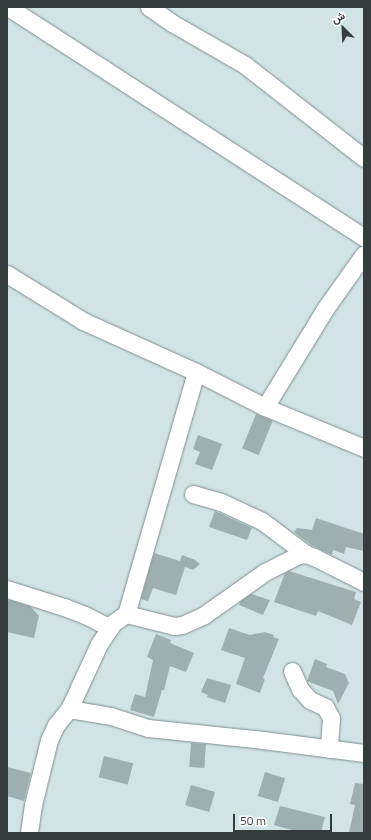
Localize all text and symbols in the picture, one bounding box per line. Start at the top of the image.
text: ش [329,7,347,27]
north arrow [323,8,363,48]
scale bar [235,806,334,832]
text: 50 m [240,811,266,830]

